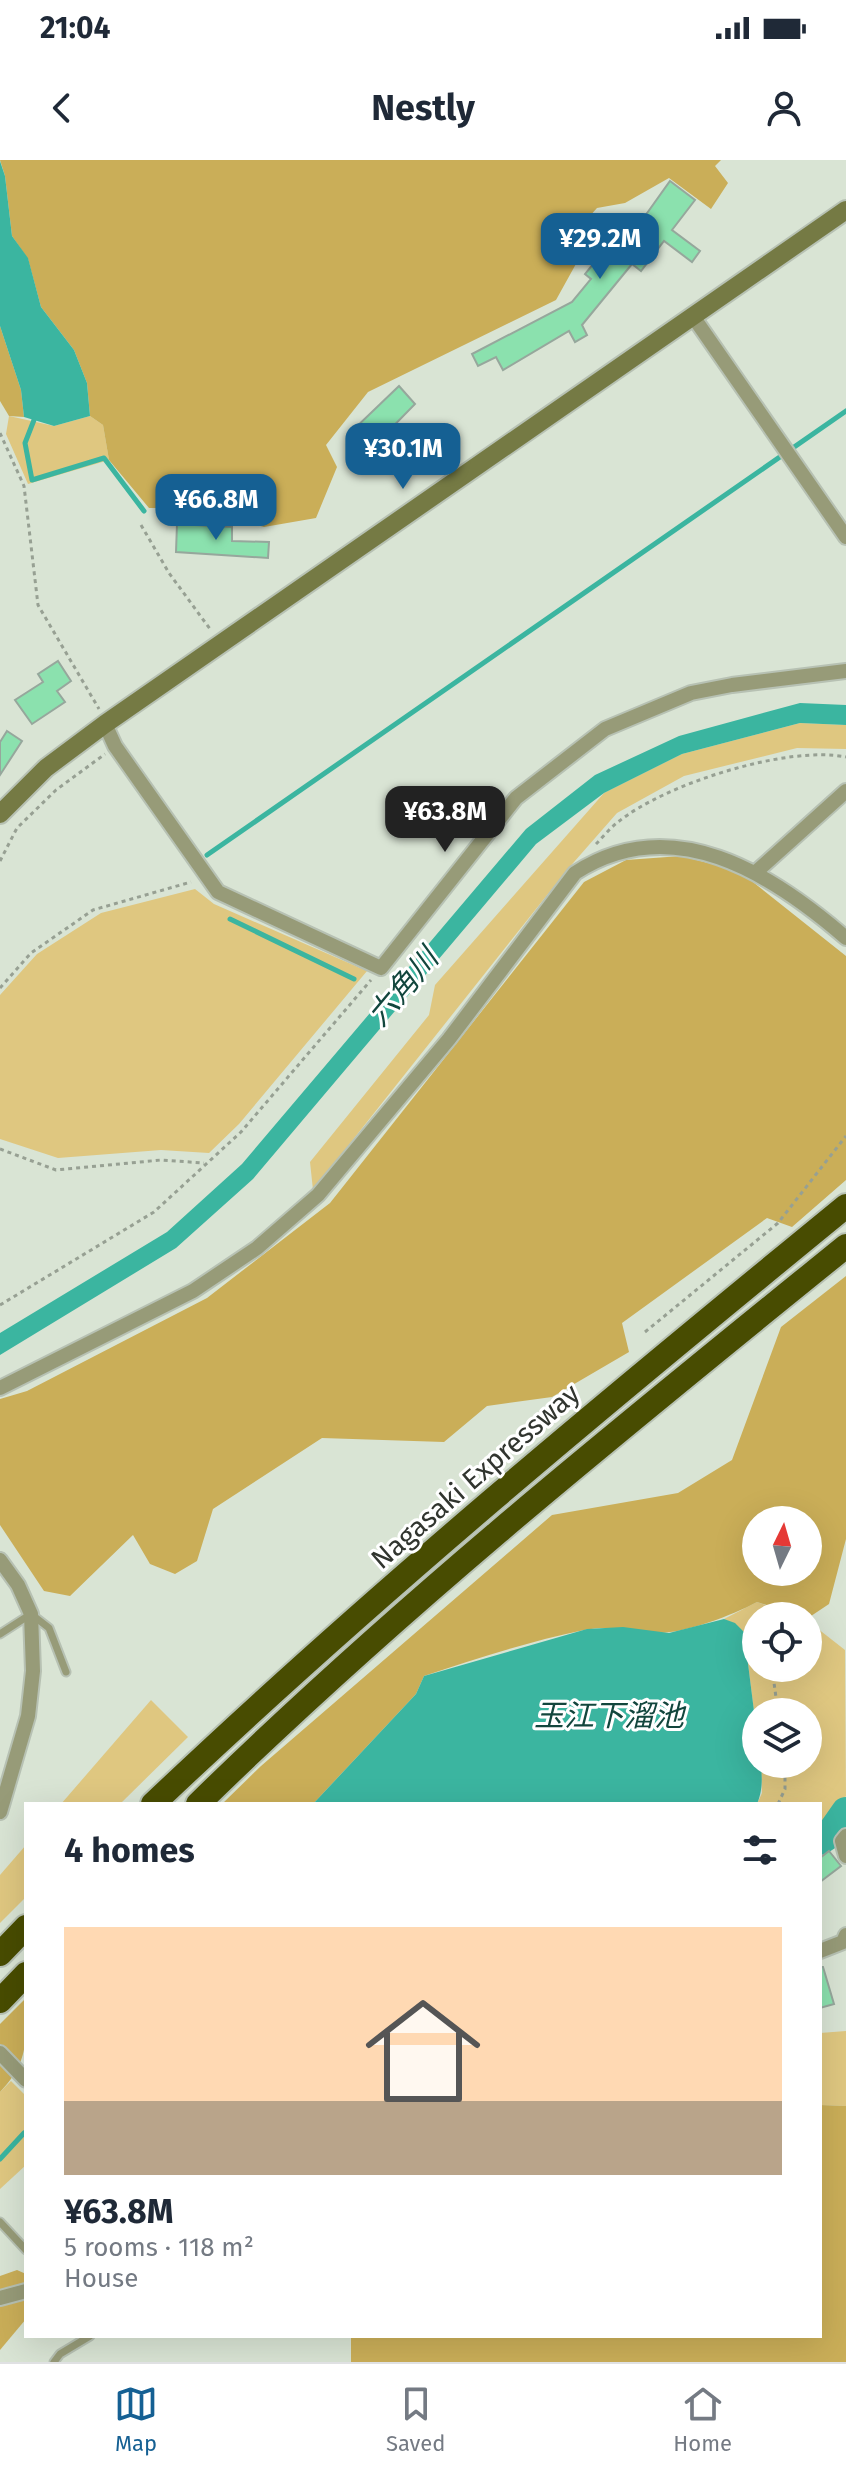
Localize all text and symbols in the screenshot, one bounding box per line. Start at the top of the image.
text: 21:04 [40,10,110,46]
icon: back [40,86,84,130]
text: Nestly [371,86,475,130]
icon: person [762,86,806,130]
pin: ¥29.2M [535,213,665,281]
text: ¥29.2M [559,223,641,254]
pin: ¥30.1M [338,423,468,491]
text: ¥30.1M [363,433,443,464]
pin: ¥66.8M [151,474,281,542]
text: ¥66.8M [173,484,259,515]
pin: ¥63.8M [380,786,510,854]
text: ¥63.8M [403,796,487,827]
water label: 六角川 [360,939,448,1033]
street label: Nagasaki Expressway [364,1377,586,1576]
north arrow [742,1506,822,1586]
map controls [742,1506,822,1778]
button: locate [742,1602,822,1682]
water label: 玉江下溜池 [534,1698,687,1734]
button: layers [742,1698,822,1778]
icon: filters [738,1828,782,1872]
text: 4 homes [64,1830,195,1871]
icon: home [351,1979,495,2123]
text: ¥63.8M [64,2191,173,2232]
text: 5 rooms · 118 m² [64,2232,254,2263]
text: House [64,2263,138,2294]
tab: Map [114,2382,158,2457]
tab: Saved [386,2382,445,2457]
tab: Home [673,2382,732,2457]

